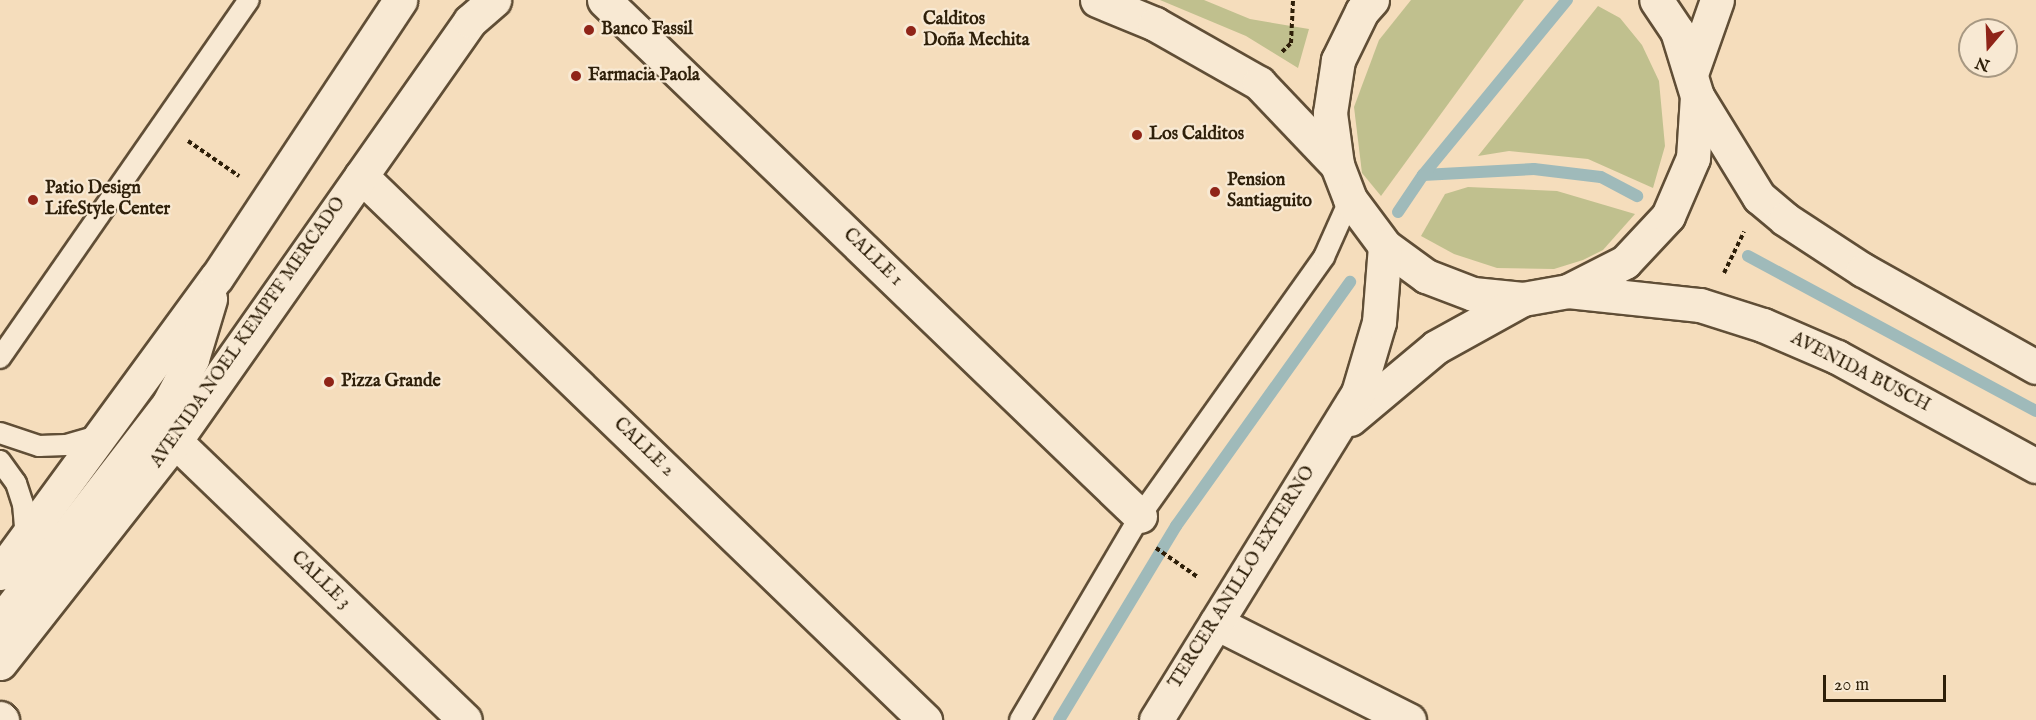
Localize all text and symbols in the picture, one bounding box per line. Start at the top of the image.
place label: Calditos Doña Mechita [923,10,1029,52]
north arrow [1958,18,2018,78]
place label: Banco Fassil [601,19,693,41]
marker: Banco Fassil [582,23,596,37]
marker: Calditos Doña Mechita [904,24,918,38]
text: N [1973,51,1993,75]
place label: Farmacia Paola [588,65,700,87]
marker: Farmacia Paola [569,69,583,83]
place label: Los Calditos [1149,124,1244,146]
marker: Los Calditos [1130,128,1144,142]
place label: Pension Santiaguito [1227,171,1312,213]
place label: Patio Design LifeStyle Center [45,179,170,222]
marker: Pension Santiaguito [1208,185,1222,199]
marker: Patio Design LifeStyle Center [26,193,40,207]
street label: AVENIDA NOEL KEMPFF MERCADO [147,194,351,472]
street label: CALLE 1 [838,225,906,291]
street label: AVENIDA BUSCH [1787,329,1933,417]
place label: Pizza Grande [341,371,441,393]
marker: Pizza Grande [322,375,336,389]
street label: CALLE 2 [608,414,678,482]
street label: TERCER ANILLO EXTERNO [1165,463,1321,693]
street label: CALLE 3 [286,548,354,614]
scale bar [1826,663,1949,701]
text: 20 m [1834,674,1869,697]

